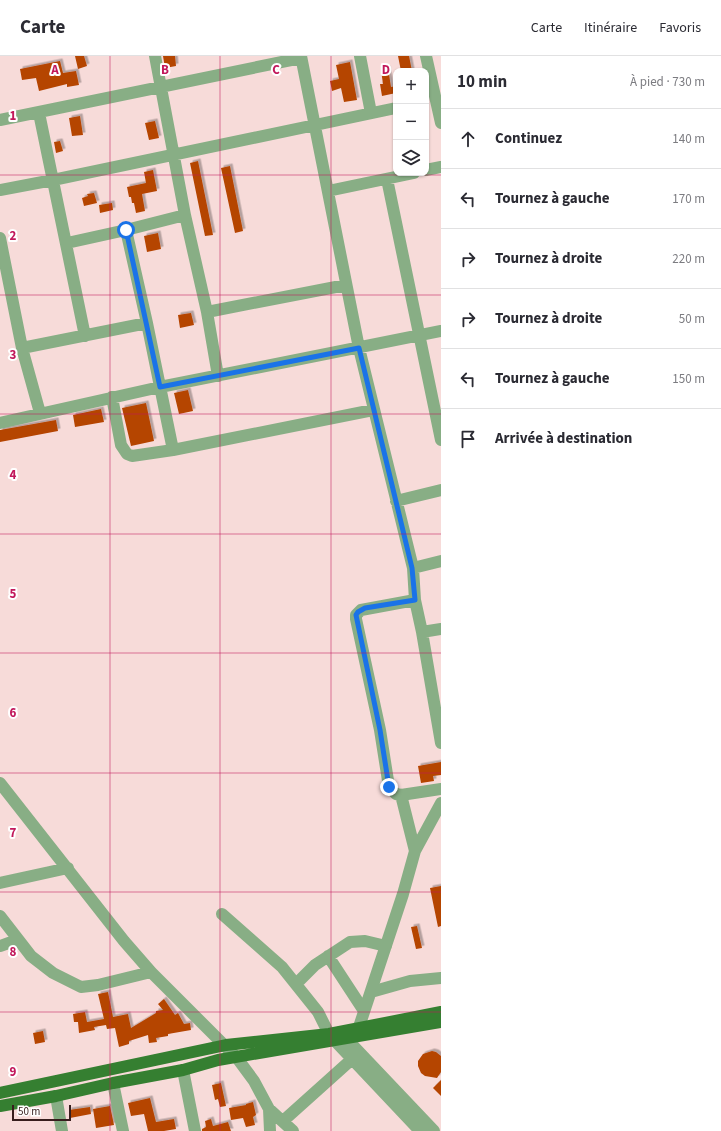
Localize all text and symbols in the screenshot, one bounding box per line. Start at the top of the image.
text: Carte [20,14,65,41]
text: Carte [531,18,562,38]
text: Itinéraire [584,18,637,38]
text: Favoris [659,18,701,38]
text: A [50,61,59,79]
text: B [161,61,169,79]
text: C [272,61,280,79]
text: D [382,61,390,79]
map controls [393,68,429,176]
button: + [393,68,429,104]
text: 10 min [457,70,507,94]
text: À pied · 730 m [630,73,705,91]
button: − [393,104,429,140]
text: 1 [10,107,17,125]
icon: ahead [457,128,479,150]
text: Continuez [495,128,562,149]
text: 140 m [672,130,705,148]
button: layers [393,140,429,176]
icon: left [457,188,479,210]
text: Tournez à gauche [495,188,610,209]
text: 170 m [672,190,705,208]
route start [117,221,135,239]
text: 2 [10,227,17,245]
icon: right [457,248,479,270]
text: Tournez à droite [495,248,602,269]
text: 220 m [672,250,705,268]
icon: right [457,308,479,330]
text: Tournez à droite [495,308,602,329]
text: 50 m [679,310,705,328]
text: 3 [10,346,17,364]
icon: left [457,368,479,390]
text: Tournez à gauche [495,368,610,389]
text: 150 m [672,370,705,388]
icon: arrive [457,428,479,450]
text: Arrivée à destination [495,428,632,449]
text: 4 [10,466,17,484]
text: 5 [10,585,17,603]
text: 6 [10,704,17,722]
route end [380,778,398,796]
text: 7 [10,824,17,842]
text: 8 [10,943,17,961]
text: 9 [10,1063,17,1081]
scale bar [12,1103,71,1122]
text: 50 m [18,1104,40,1119]

